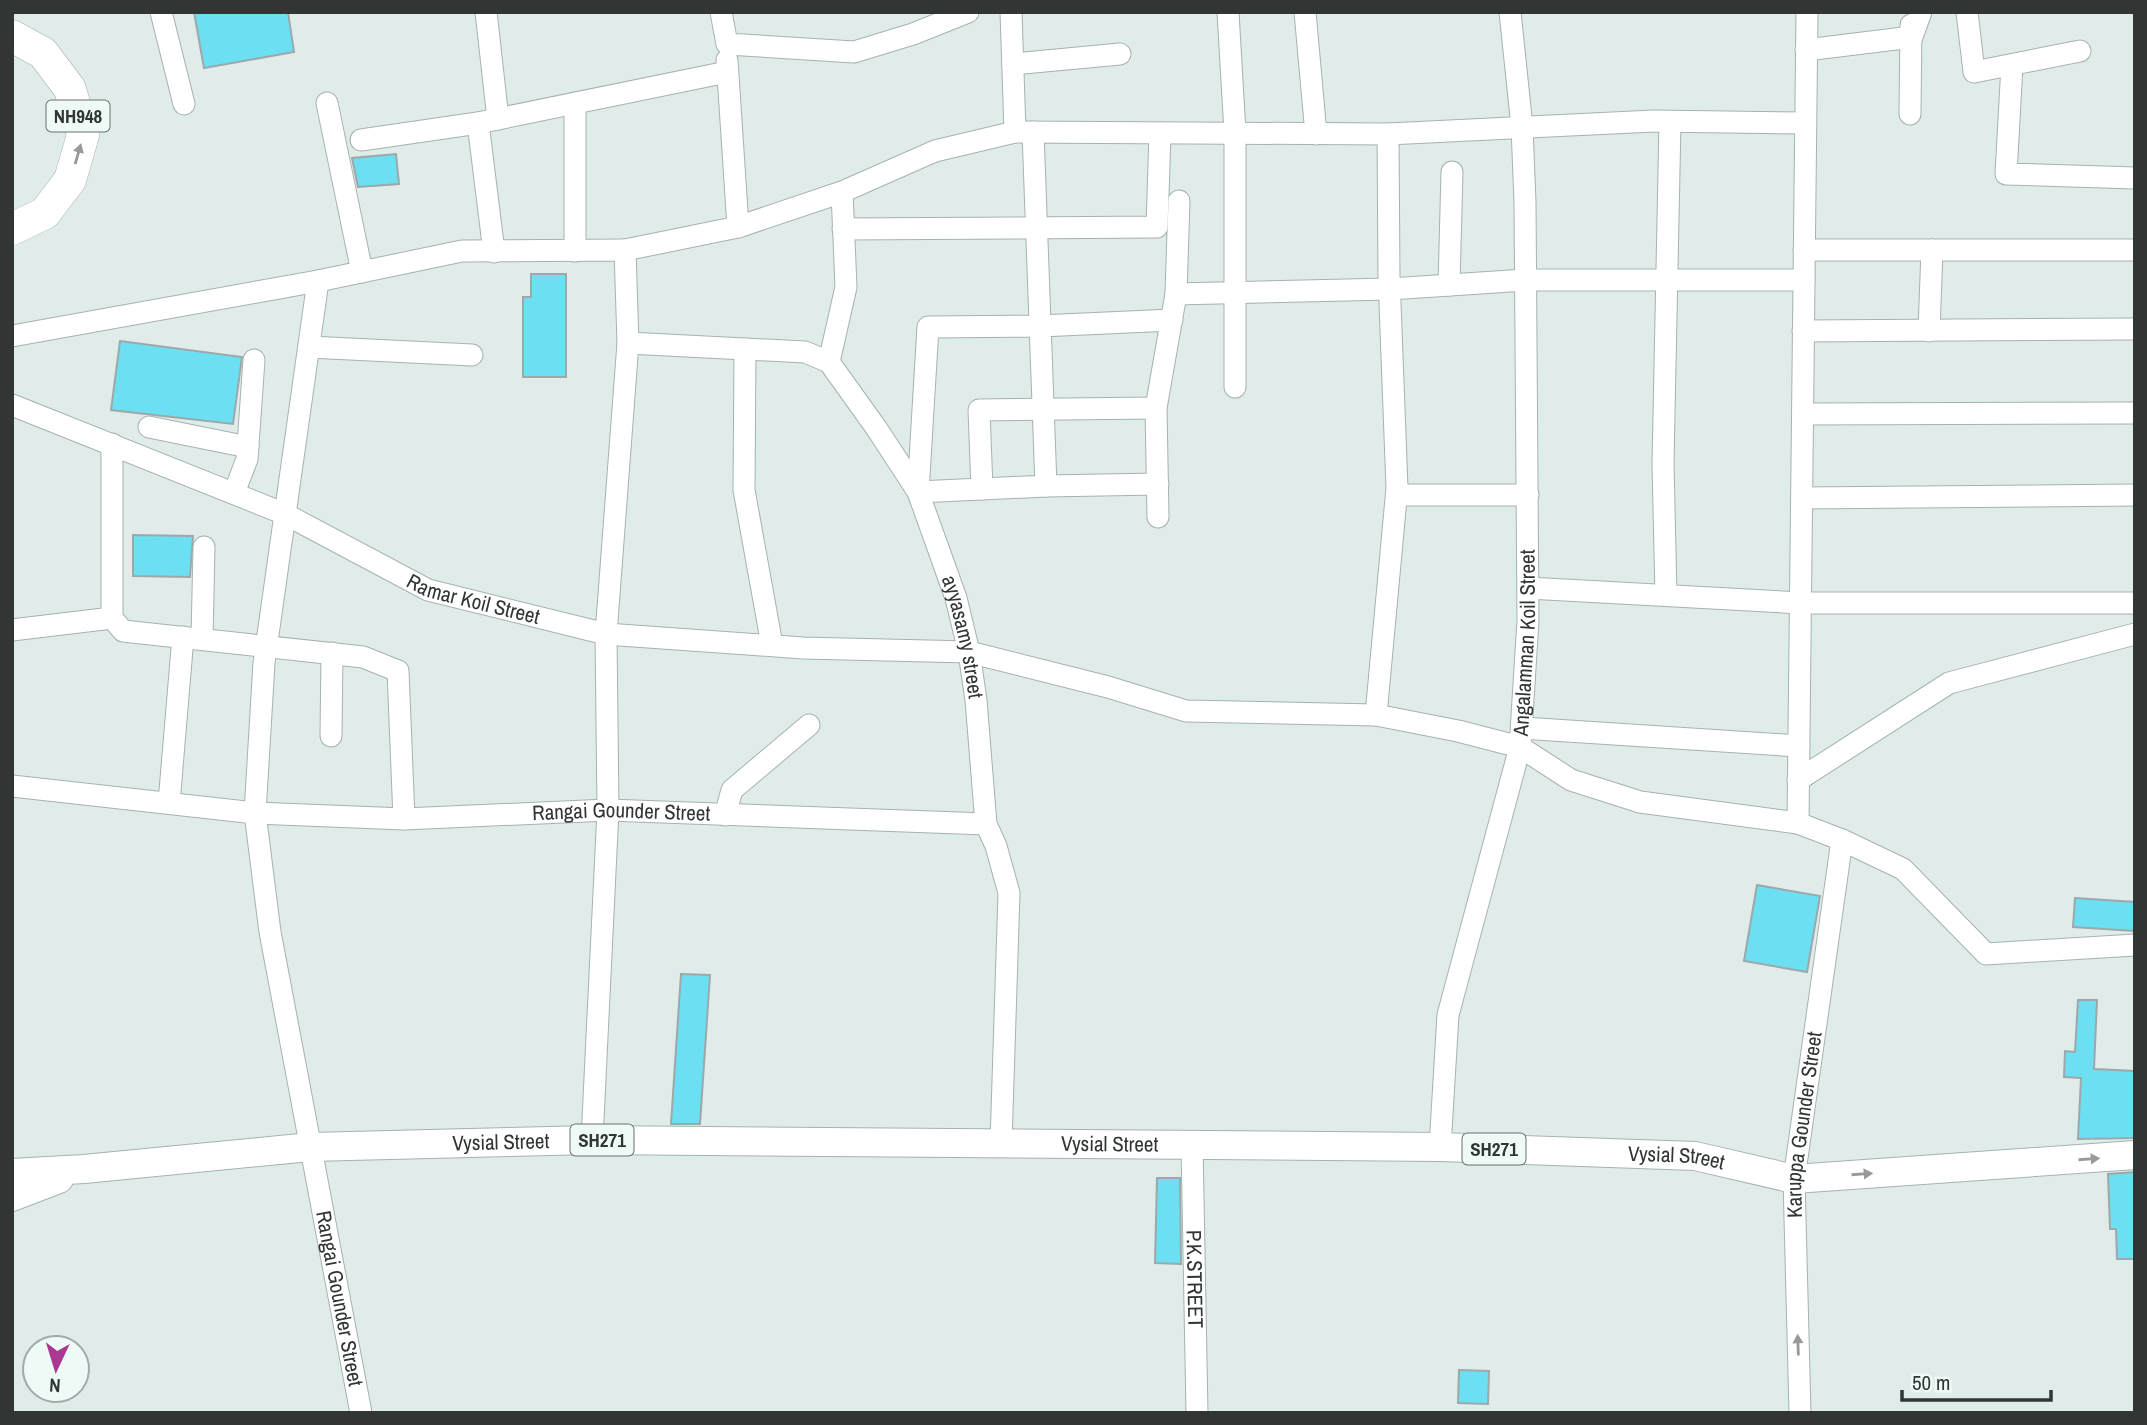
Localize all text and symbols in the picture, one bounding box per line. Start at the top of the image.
road number: NH948 [46,100,110,132]
one-way arrow [73,143,83,164]
street label: Angalamman Koil Street [1506,549,1542,738]
street label: Ramar Koil Street [402,566,543,631]
street label: ayyasamy street [935,571,991,701]
street label: Rangai Gounder Street [532,795,711,828]
street label: Karuppa Gounder Street [1779,1029,1829,1218]
road number: SH271 [570,1124,634,1156]
street label: Vysial Street [452,1126,550,1157]
street label: Vysial Street [1061,1129,1159,1159]
road number: SH271 [1462,1134,1526,1164]
street label: Vysial Street [1628,1139,1728,1176]
one-way arrow [2078,1153,2100,1164]
one-way arrow [1851,1169,1873,1180]
street label: Rangai Gounder Street [309,1208,371,1389]
street label: P.K.STREET [1180,1230,1210,1329]
one-way arrow [1792,1333,1804,1355]
north arrow [21,1334,91,1404]
scale bar [1902,1358,2051,1402]
text: 50 m [1912,1368,1950,1397]
text: N [48,1373,61,1399]

